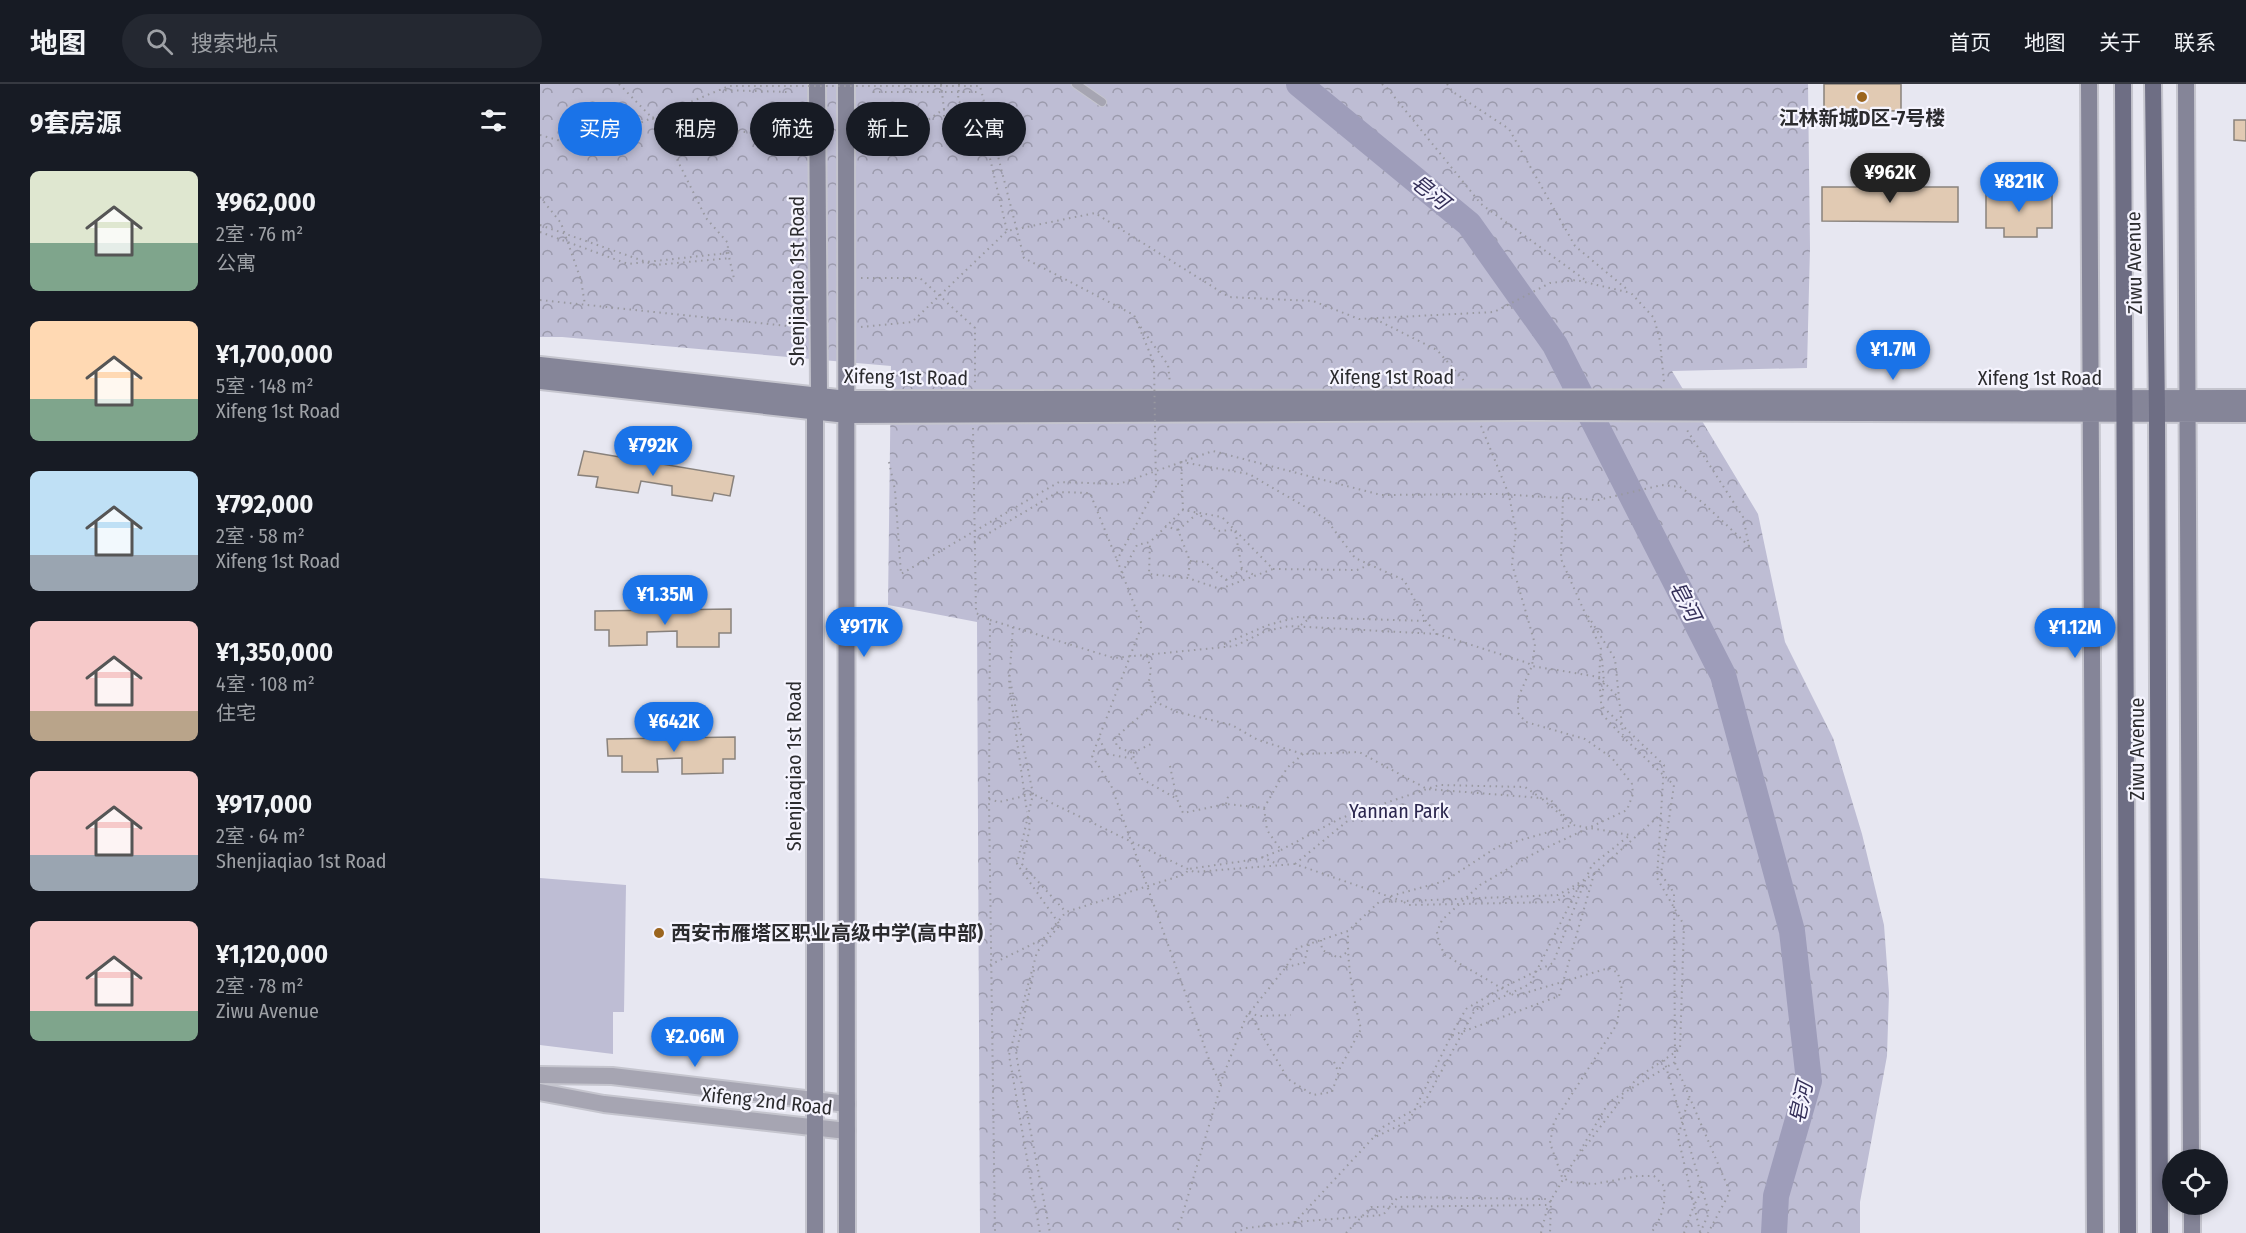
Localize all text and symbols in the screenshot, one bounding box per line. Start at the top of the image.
search box [122,14,542,68]
icon: search [143,25,176,58]
text: 地图 [30,27,86,60]
text: 搜索地点 [191,30,279,57]
text: 首页 [1949,30,1991,56]
text: 地图 [2024,30,2066,56]
text: 关于 [2099,30,2141,56]
text: 联系 [2174,30,2216,56]
marker: 江林新城D区-7号楼 [1855,90,1869,104]
chip: 买房 [558,102,642,156]
chip: 租房 [654,102,738,156]
chip: 筛选 [750,102,834,156]
chip: 新上 [846,102,930,156]
chip: 公寓 [942,102,1026,156]
icon: filters [477,104,510,137]
place label: 江林新城D区-7号楼 [1779,106,1945,130]
text: 9套房源 [30,108,121,139]
pin: ¥962K [1848,153,1932,204]
text: ¥962K [1864,160,1916,184]
pin: ¥821K [1977,162,2061,213]
water label: 皂河 [1405,169,1458,218]
text: ¥821K [1994,169,2044,193]
text: ¥962,000 [216,187,316,218]
icon: home [78,195,150,267]
street label: Shenjiaqiao 1st Road [785,196,809,366]
street label: Ziwu Avenue [2121,211,2147,315]
text: 2室 · 76 m² [216,222,303,246]
text: 公寓 [216,251,256,275]
pin: ¥1.7M [1851,330,1935,381]
text: ¥1.7M [1870,337,1916,361]
text: ¥1,700,000 [216,339,333,370]
icon: home [78,345,150,417]
street label: Xifeng 1st Road [844,364,968,390]
street label: Xifeng 1st Road [1330,365,1454,389]
street label: Xifeng 1st Road [1978,366,2102,390]
text: 5室 · 148 m² [216,374,314,398]
text: Xifeng 1st Road [216,399,340,423]
pin: ¥792K [611,426,695,477]
text: ¥792K [628,433,678,457]
text: ¥792,000 [216,489,314,520]
icon: home [78,495,150,567]
text: 2室 · 58 m² [216,524,305,548]
text: Xifeng 1st Road [216,549,340,573]
pin: ¥1.35M [616,575,714,626]
water label: 皂河 [1664,576,1708,629]
text: ¥1.35M [637,582,693,606]
pin: ¥917K [822,607,906,658]
pin: ¥1.12M [2026,608,2124,659]
text: ¥917K [840,614,888,638]
text: ¥1.12M [2049,615,2101,639]
text: ¥1,350,000 [216,637,333,668]
icon: home [78,645,150,717]
text: 4室 · 108 m² [216,672,315,696]
street label: Shenjiaqiao 1st Road [782,681,806,851]
street label: Ziwu Avenue [2125,698,2149,800]
text: 住宅 [216,701,256,725]
pin: ¥642K [632,702,716,753]
text: ¥642K [648,709,700,733]
text: ¥917,000 [216,789,312,820]
icon: home [78,795,150,867]
park label: Yannan Park [1349,799,1450,823]
text: 2室 · 64 m² [216,824,305,848]
text: Shenjiaqiao 1st Road [216,849,387,873]
place label: 西安市雁塔区职业高级中学(高中部) [671,921,983,945]
marker: 西安市雁塔区职业高级中学(高中部) [652,926,666,940]
text: ¥1,120,000 [216,939,328,970]
icon: home [78,945,150,1017]
text: 2室 · 78 m² [216,974,303,998]
text: Ziwu Avenue [216,999,319,1023]
pin: ¥2.06M [646,1017,744,1068]
text: ¥2.06M [665,1024,725,1048]
water label: 皂河 [1784,1076,1819,1126]
street label: Xifeng 2nd Road [700,1082,834,1120]
map controls [2162,1149,2228,1215]
button: locate [2162,1149,2228,1215]

